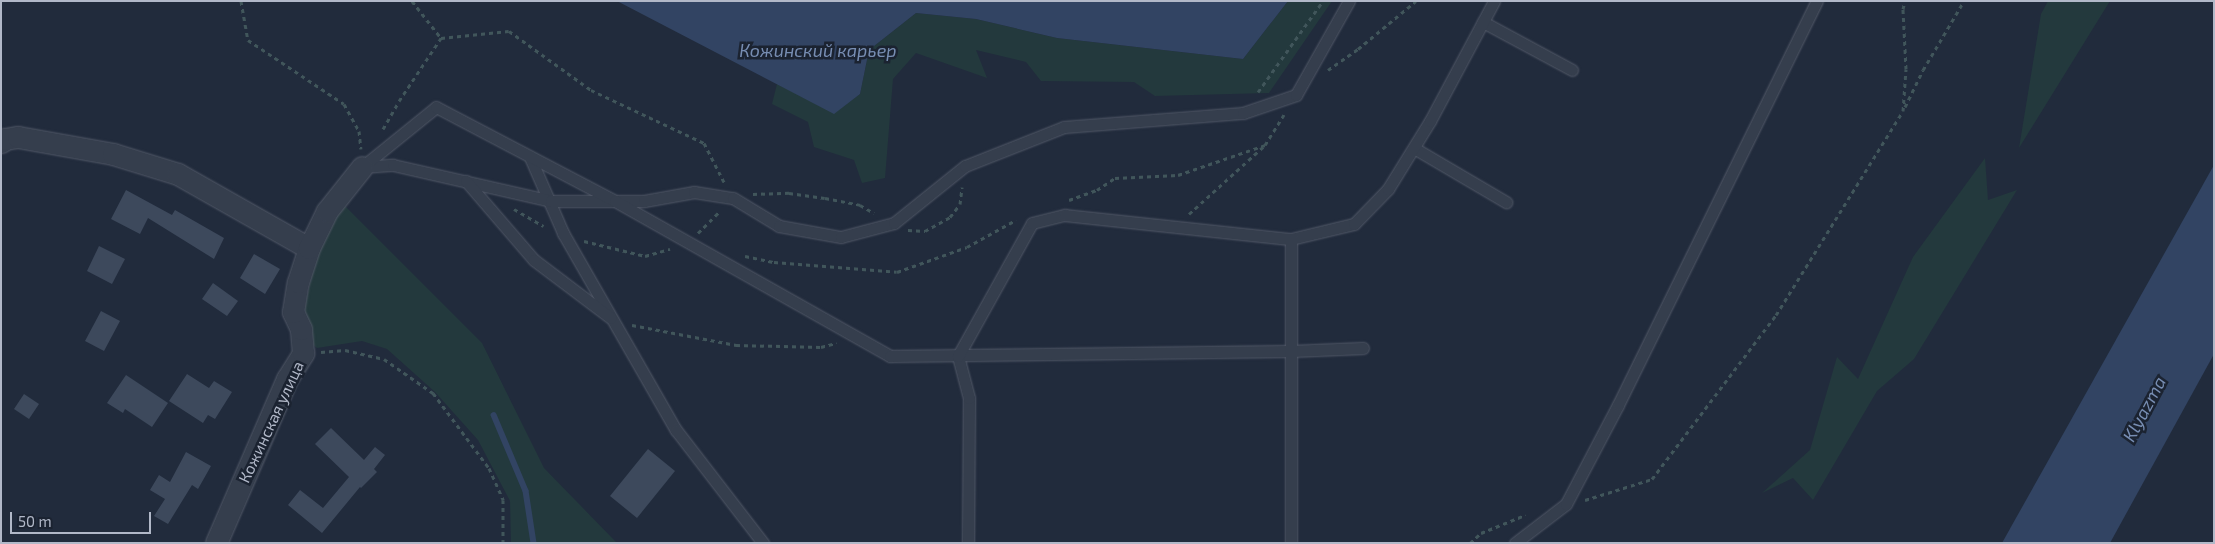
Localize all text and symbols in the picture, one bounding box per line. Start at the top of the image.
water label: Кожинский карьер [739,39,897,61]
street label: Кожинская улица [234,358,308,486]
water label: Klyazma [2118,373,2170,445]
scale bar [12,502,154,534]
text: 50 m [18,512,52,530]

